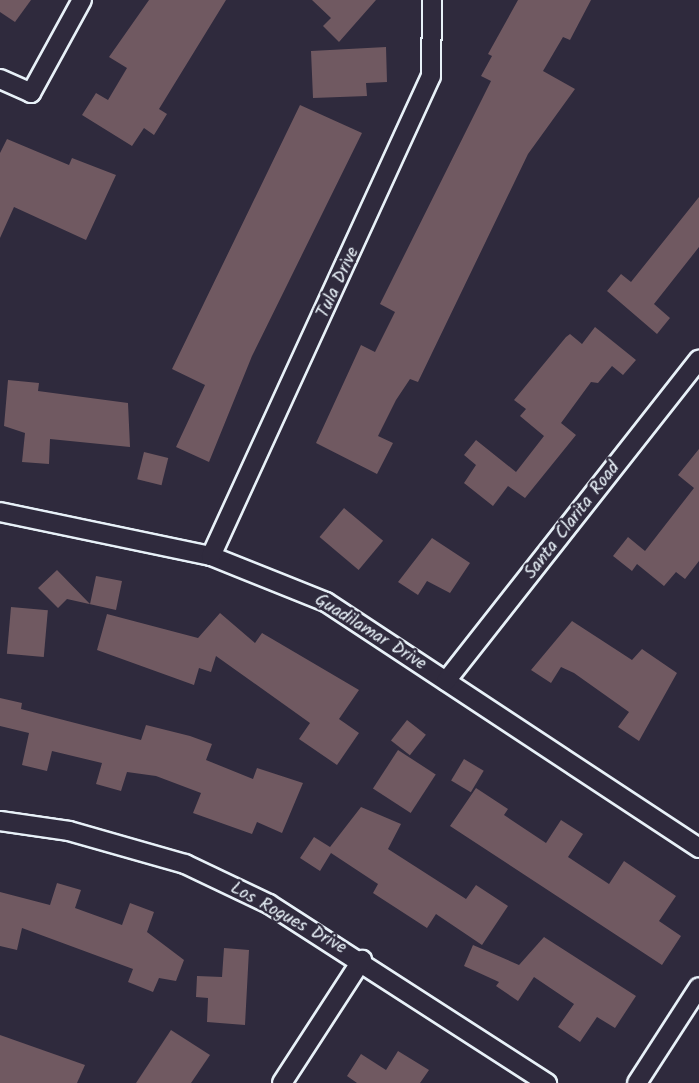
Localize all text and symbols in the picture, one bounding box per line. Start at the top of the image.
street label: Tula Drive [313,244,365,322]
street label: Santa Clarita Road [521,458,625,584]
street label: Guadilamar Drive [310,590,430,676]
street label: Los Rogues Drive [226,878,350,960]

